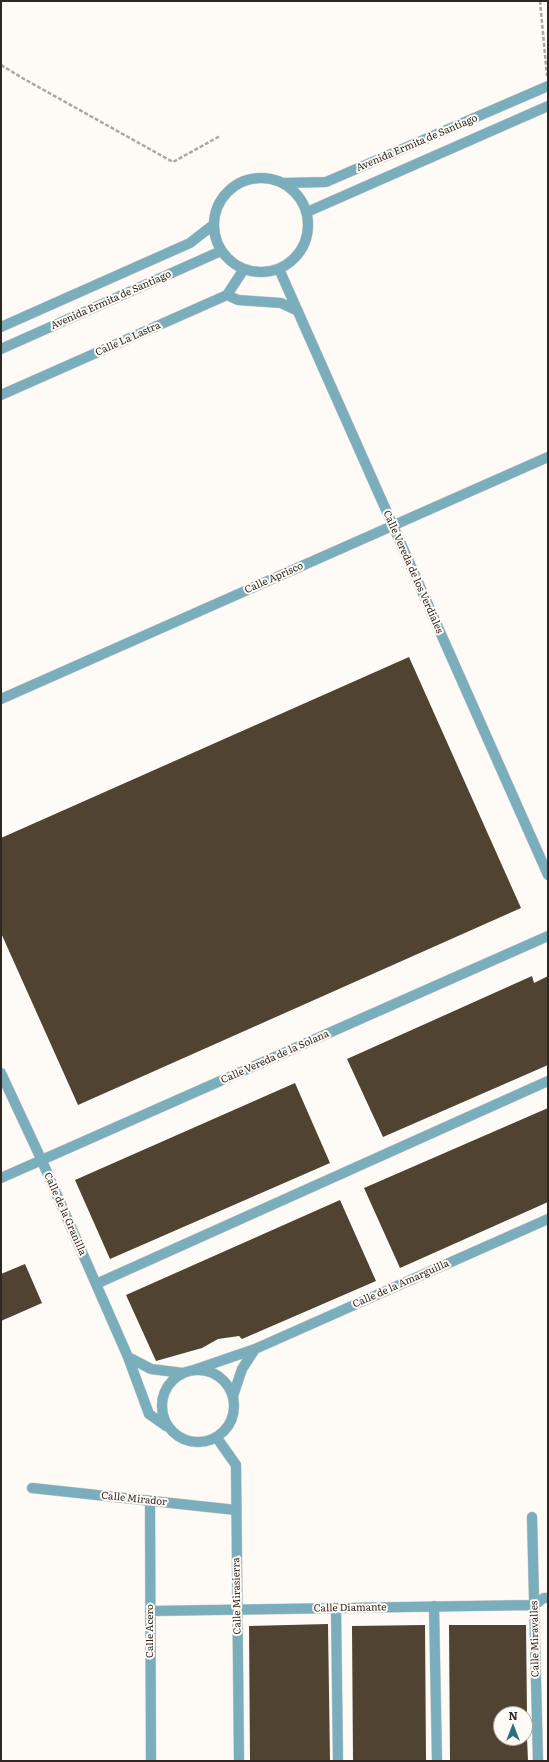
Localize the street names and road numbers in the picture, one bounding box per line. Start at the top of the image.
street label: Avenida Ermita de Santiago [355,112,479,174]
street label: Avenida Ermita de Santiago [49,268,173,332]
street label: Calle La Lastra [94,319,162,359]
street label: Calle Vereda de los Verdiales [380,509,446,635]
street label: Calle Aprisco [243,560,305,596]
street label: Calle Vereda de la Solana [219,1028,331,1086]
street label: Calle de la Granilla [41,1171,89,1257]
street label: Calle de la Amarguilla [351,1257,451,1311]
street label: Calle Mirador [101,1490,167,1508]
street label: Calle Mirasierra [230,1557,244,1635]
street label: Calle Diamante [313,1601,387,1615]
street label: Calle Miravalles [528,1601,542,1677]
street label: Calle Acero [144,1604,156,1658]

